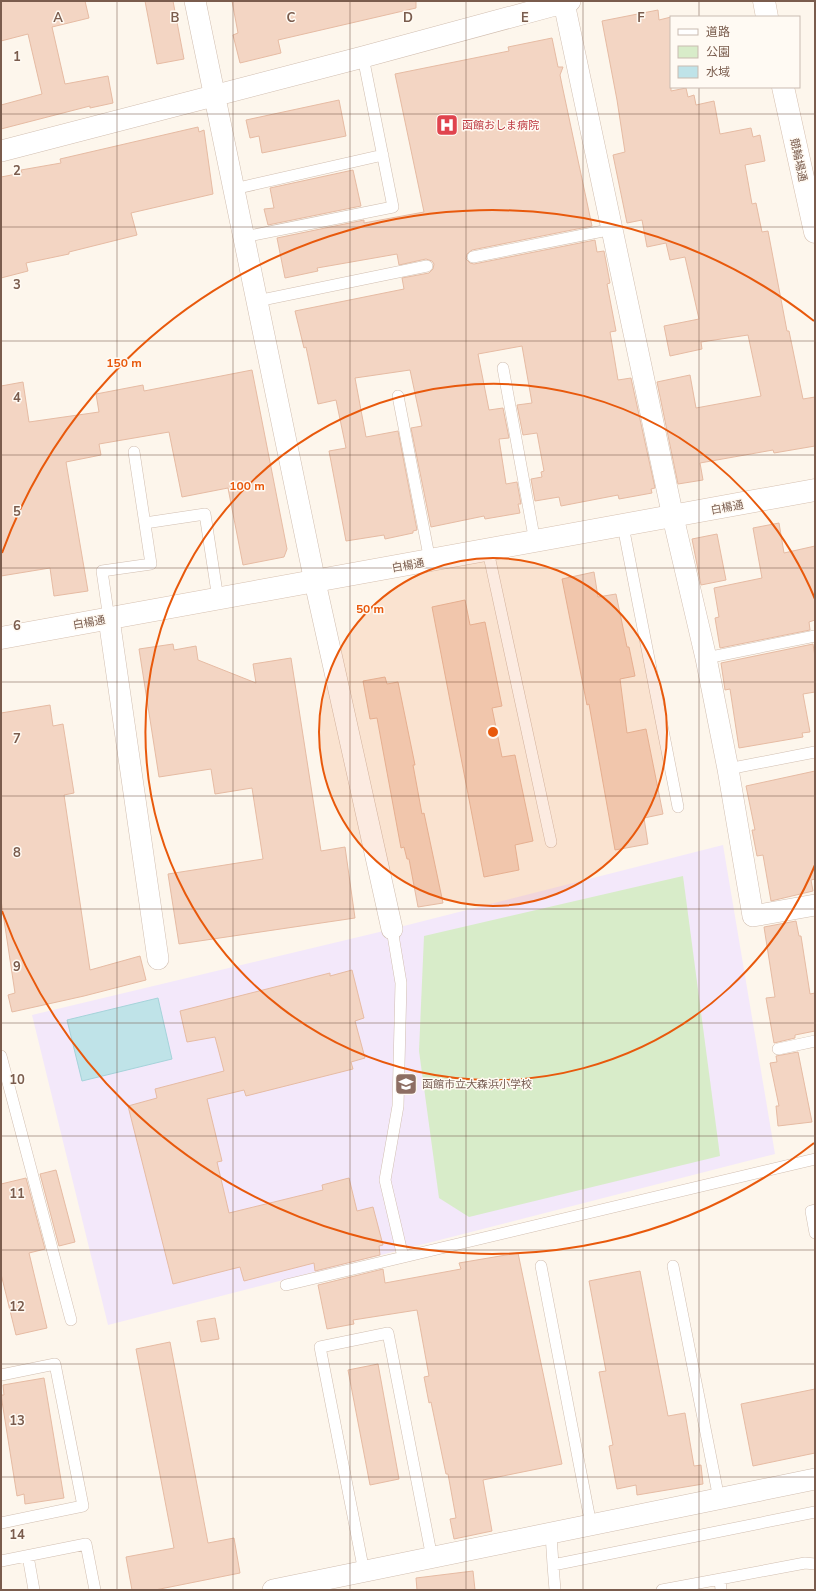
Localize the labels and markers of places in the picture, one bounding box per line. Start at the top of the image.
hospital icon: 函館おしま病院 [434,112,460,138]
place label: 函館おしま病院 [462,118,539,133]
centre of rings [486,725,500,739]
school or university icon: 函館市立大森浜小学校 [393,1071,419,1097]
place label: 函館市立大森浜小学校 [422,1077,532,1092]

